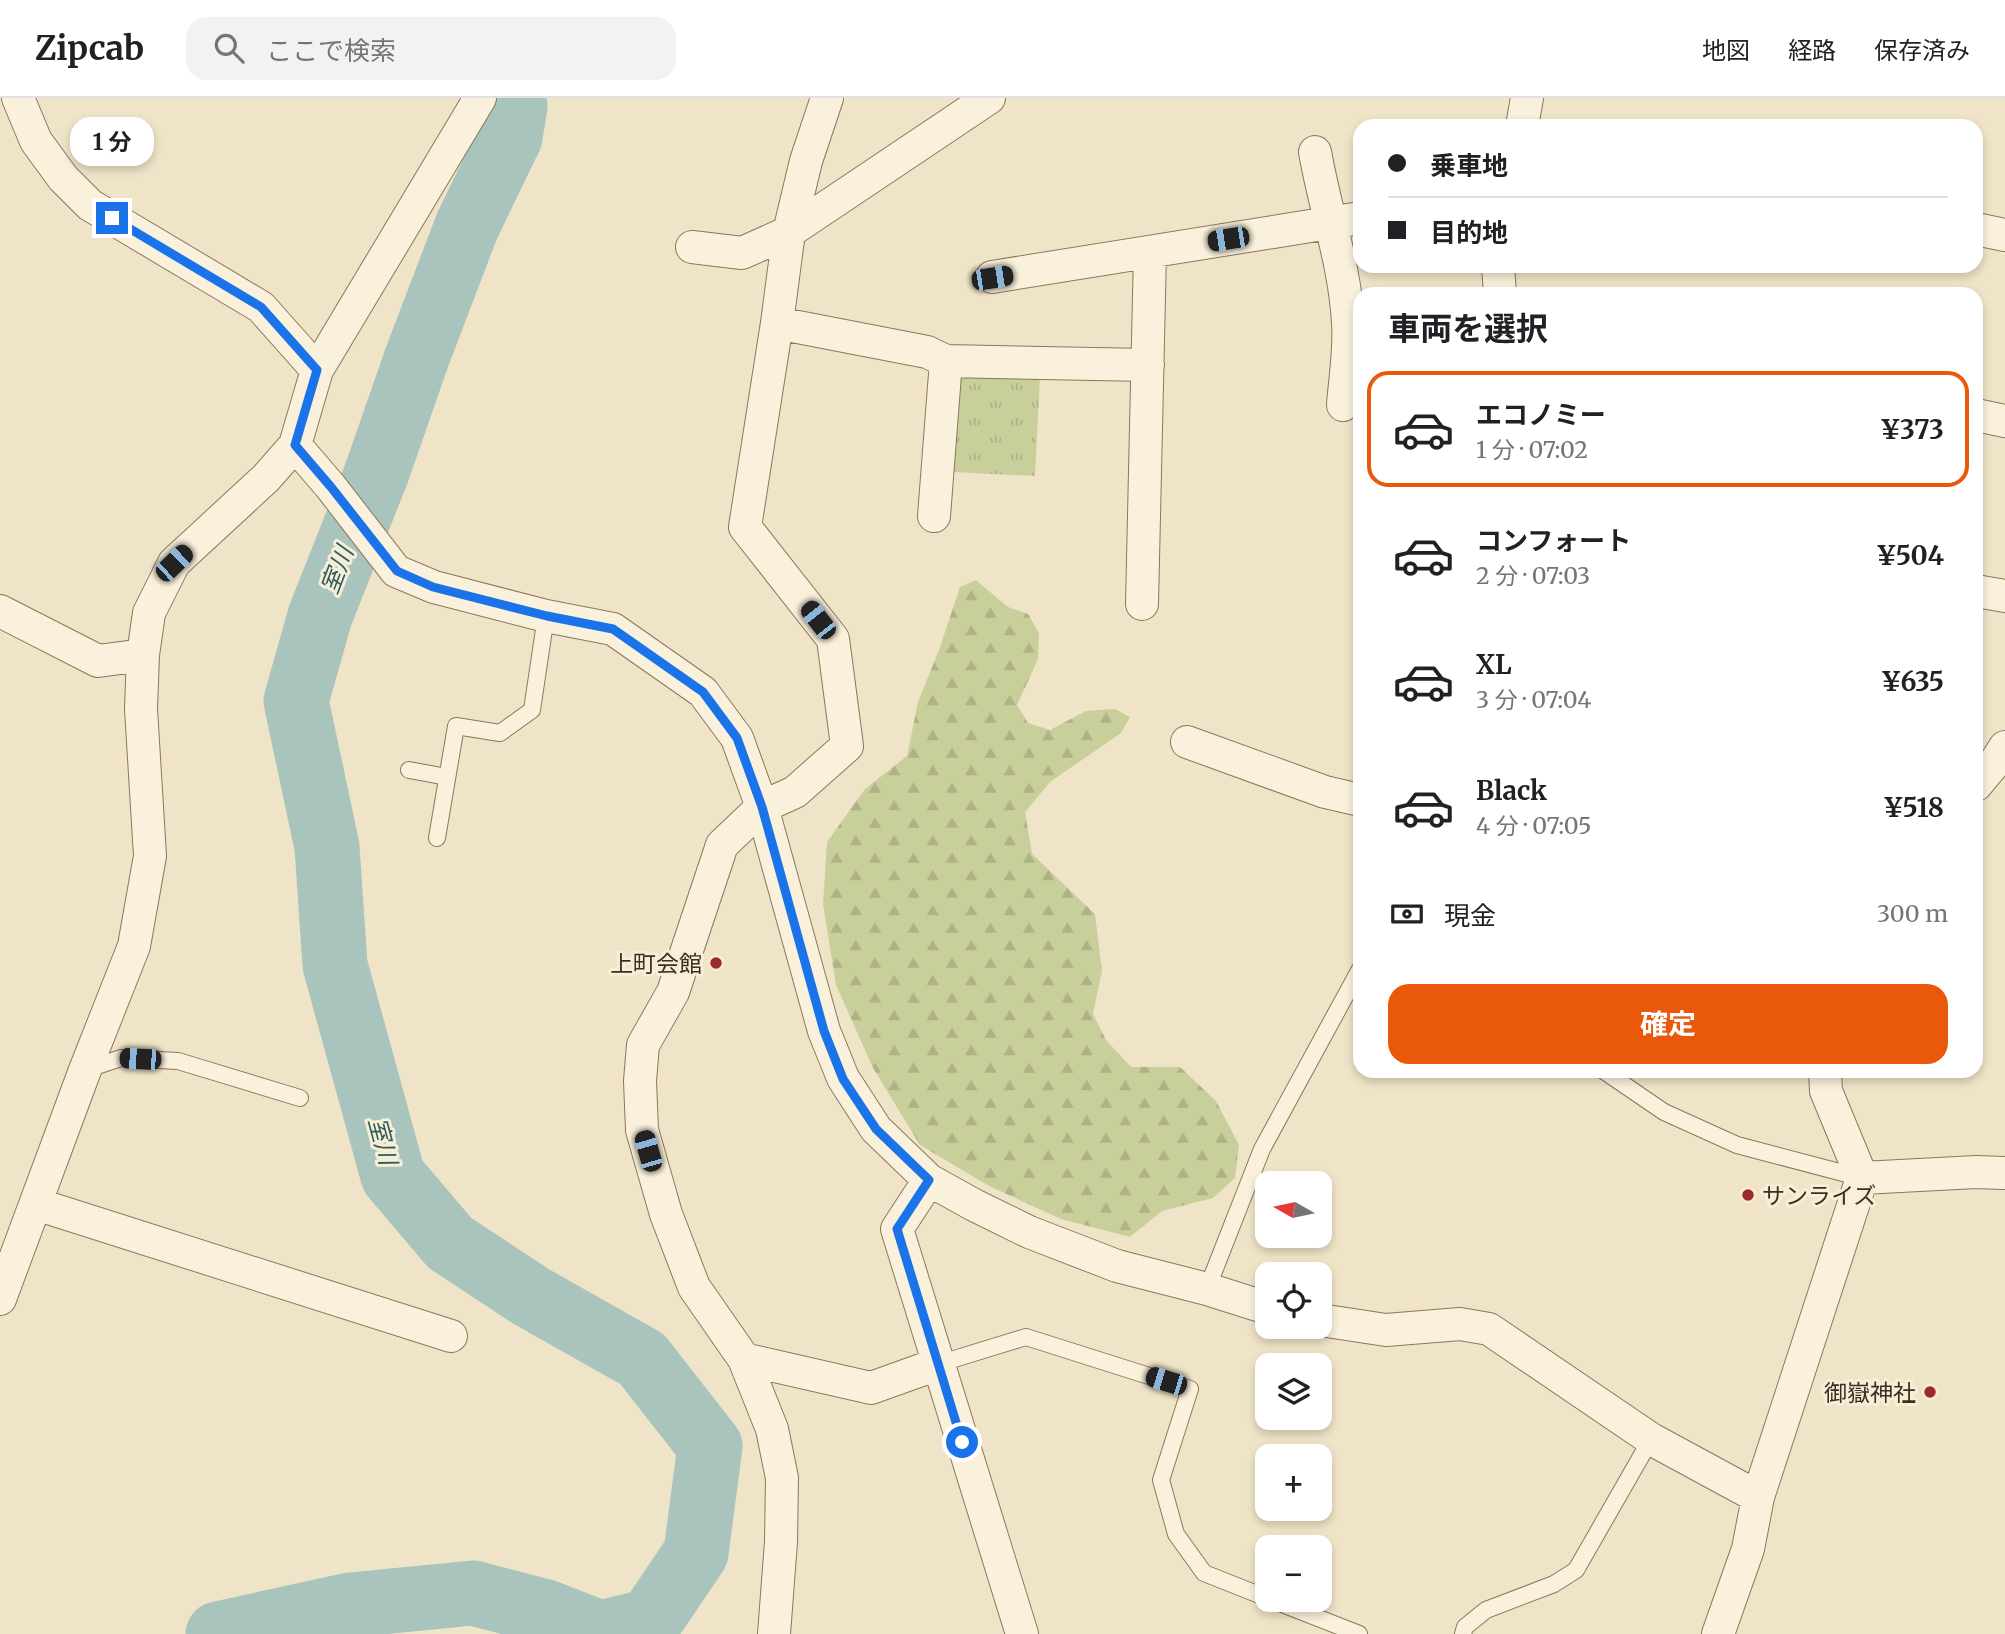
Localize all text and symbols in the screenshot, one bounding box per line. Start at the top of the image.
search box [186,17,676,80]
text: Zipcab [35,28,144,69]
icon: search [210,29,248,67]
text: ここで検索 [266,34,396,67]
text: 地図 [1702,35,1750,66]
text: 経路 [1788,35,1836,66]
text: 保存済み [1874,35,1970,66]
callout: 1 分 [70,116,154,166]
text: 1 分 [92,127,132,156]
text: 乗車地 [1430,149,1508,182]
route end [96,202,128,234]
text: 目的地 [1430,216,1508,249]
car [1206,225,1251,253]
car [970,264,1015,292]
text: 車両を選択 [1388,309,1548,349]
icon: car [1392,398,1455,461]
text: エコノミー [1476,398,1606,431]
text: ¥373 [1880,413,1944,446]
text: 1 分 · 07:02 [1476,435,1588,464]
icon: car [1392,524,1455,587]
text: コンフォート [1476,524,1631,557]
water label: 室川 [314,539,361,598]
text: ¥504 [1876,539,1944,572]
car [152,541,197,585]
text: 2 分 · 07:03 [1476,561,1590,590]
car [797,597,840,643]
text: XL [1476,648,1512,681]
icon: car [1392,650,1455,713]
text: ¥635 [1881,665,1944,698]
text: 3 分 · 07:04 [1476,685,1591,714]
text: Black [1476,774,1547,807]
icon: car [1392,776,1455,839]
text: ¥518 [1883,791,1944,824]
text: 4 分 · 07:05 [1476,811,1592,840]
icon: cash [1388,895,1426,933]
text: 現金 [1444,899,1496,932]
text: 300 m [1877,899,1948,928]
place label: 上町会館 [610,949,702,978]
marker: 上町会館 [708,955,724,971]
button: 確定 [1388,984,1948,1064]
car [119,1047,162,1071]
water label: 室川 [362,1114,405,1171]
car [633,1128,664,1174]
north arrow [1255,1171,1332,1248]
map controls [1255,1171,1332,1612]
place label: サンライズ [1762,1181,1876,1210]
marker: サンライズ [1740,1187,1756,1203]
button: locate [1255,1262,1332,1339]
button: layers [1255,1353,1332,1430]
car [1143,1365,1190,1397]
place label: 御嶽神社 [1824,1378,1916,1407]
marker: 御嶽神社 [1922,1384,1938,1400]
route start [946,1426,978,1458]
button: + [1255,1444,1332,1521]
button: − [1255,1535,1332,1612]

